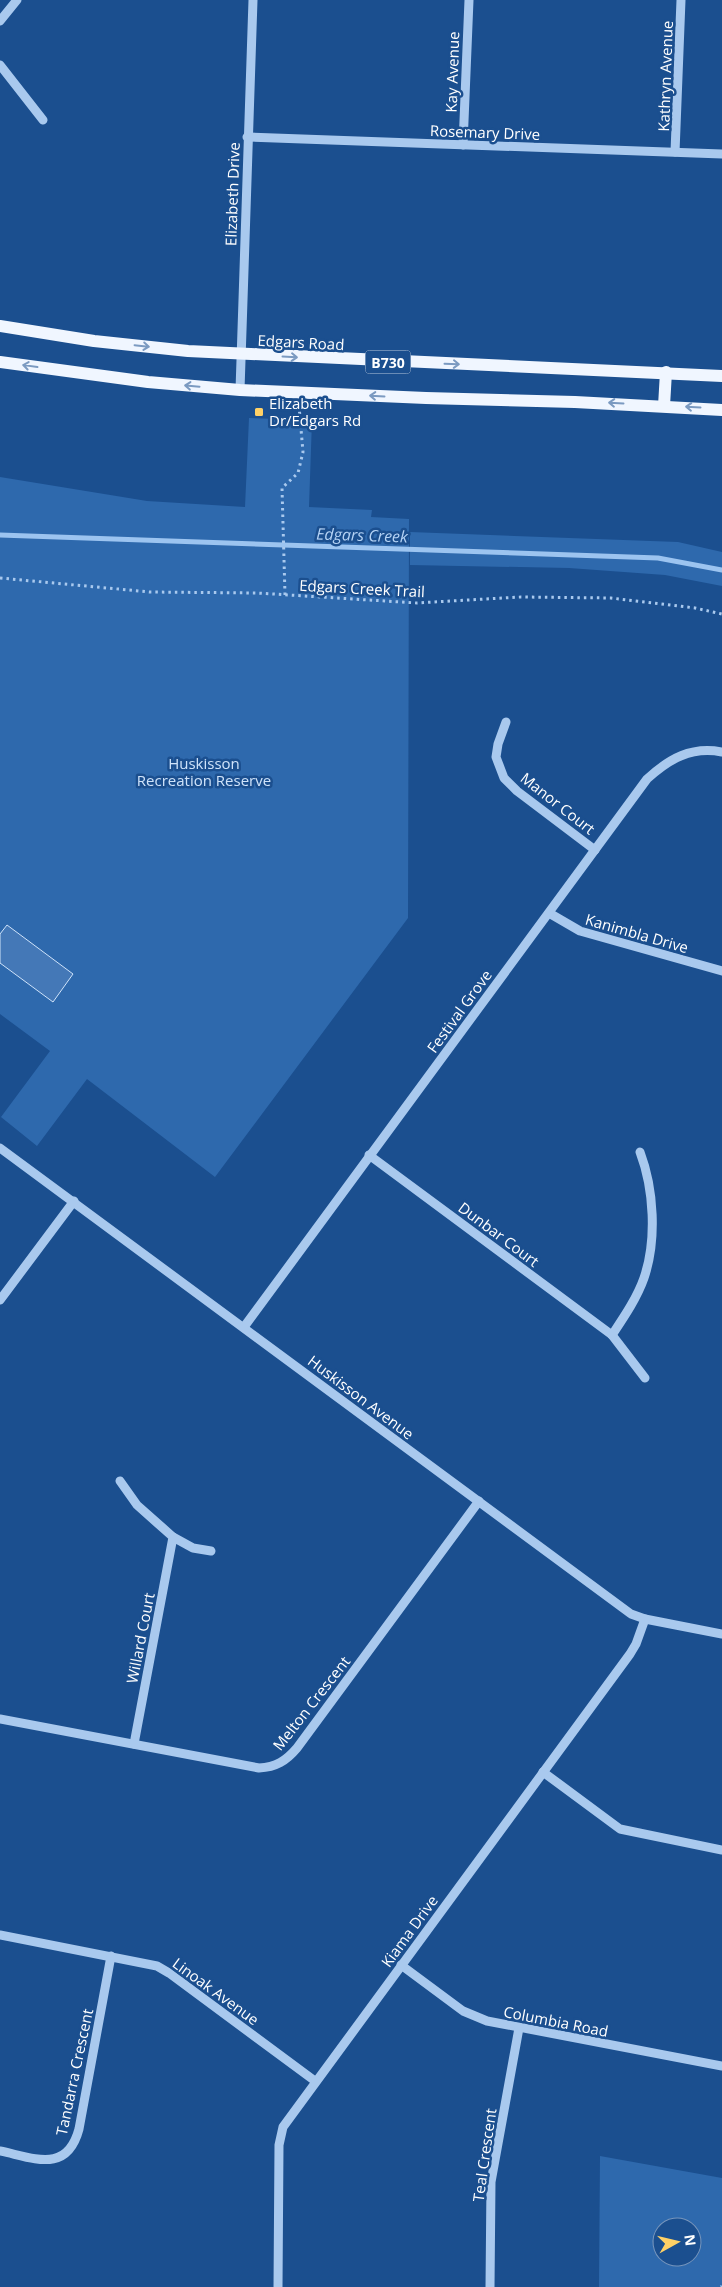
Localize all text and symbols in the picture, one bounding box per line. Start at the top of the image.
street label: Kathryn Avenue [653,20,677,132]
street label: Kay Avenue [441,31,463,113]
street label: Rosemary Drive [430,120,540,144]
street label: Elizabeth Drive [220,142,244,246]
street label: Edgars Road [257,330,345,354]
one-way arrow [134,341,150,351]
road number: B730 [366,351,410,374]
one-way arrow [281,353,297,362]
one-way arrow [444,359,460,369]
one-way arrow [23,361,39,371]
one-way arrow [184,381,200,391]
one-way arrow [370,391,386,401]
place label: Elizabeth Dr/Edgars Rd [269,393,361,430]
one-way arrow [608,399,624,408]
one-way arrow [685,403,701,412]
marker: Elizabeth Dr/Edgars Rd [253,406,265,418]
water label: Edgars Creek [316,522,409,548]
street label: Edgars Creek Trail [299,575,425,601]
park label: Huskisson Recreation Reserve [137,753,271,790]
street label: Manor Court [517,768,599,838]
street label: Kanimbla Drive [583,909,691,957]
street label: Festival Grove [422,966,496,1056]
street label: Dunbar Court [455,1197,543,1271]
street label: Huskisson Avenue [304,1351,418,1443]
street label: Willard Court [121,1591,159,1685]
street label: Melton Crescent [268,1652,354,1754]
street label: Kiama Drive [376,1891,442,1971]
street label: Linoak Avenue [169,1953,263,2029]
street label: Columbia Road [502,2001,610,2041]
street label: Tandarra Crescent [51,2007,97,2137]
street label: Teal Crescent [468,2107,500,2203]
north arrow [652,2217,702,2267]
text: N [680,2233,701,2247]

